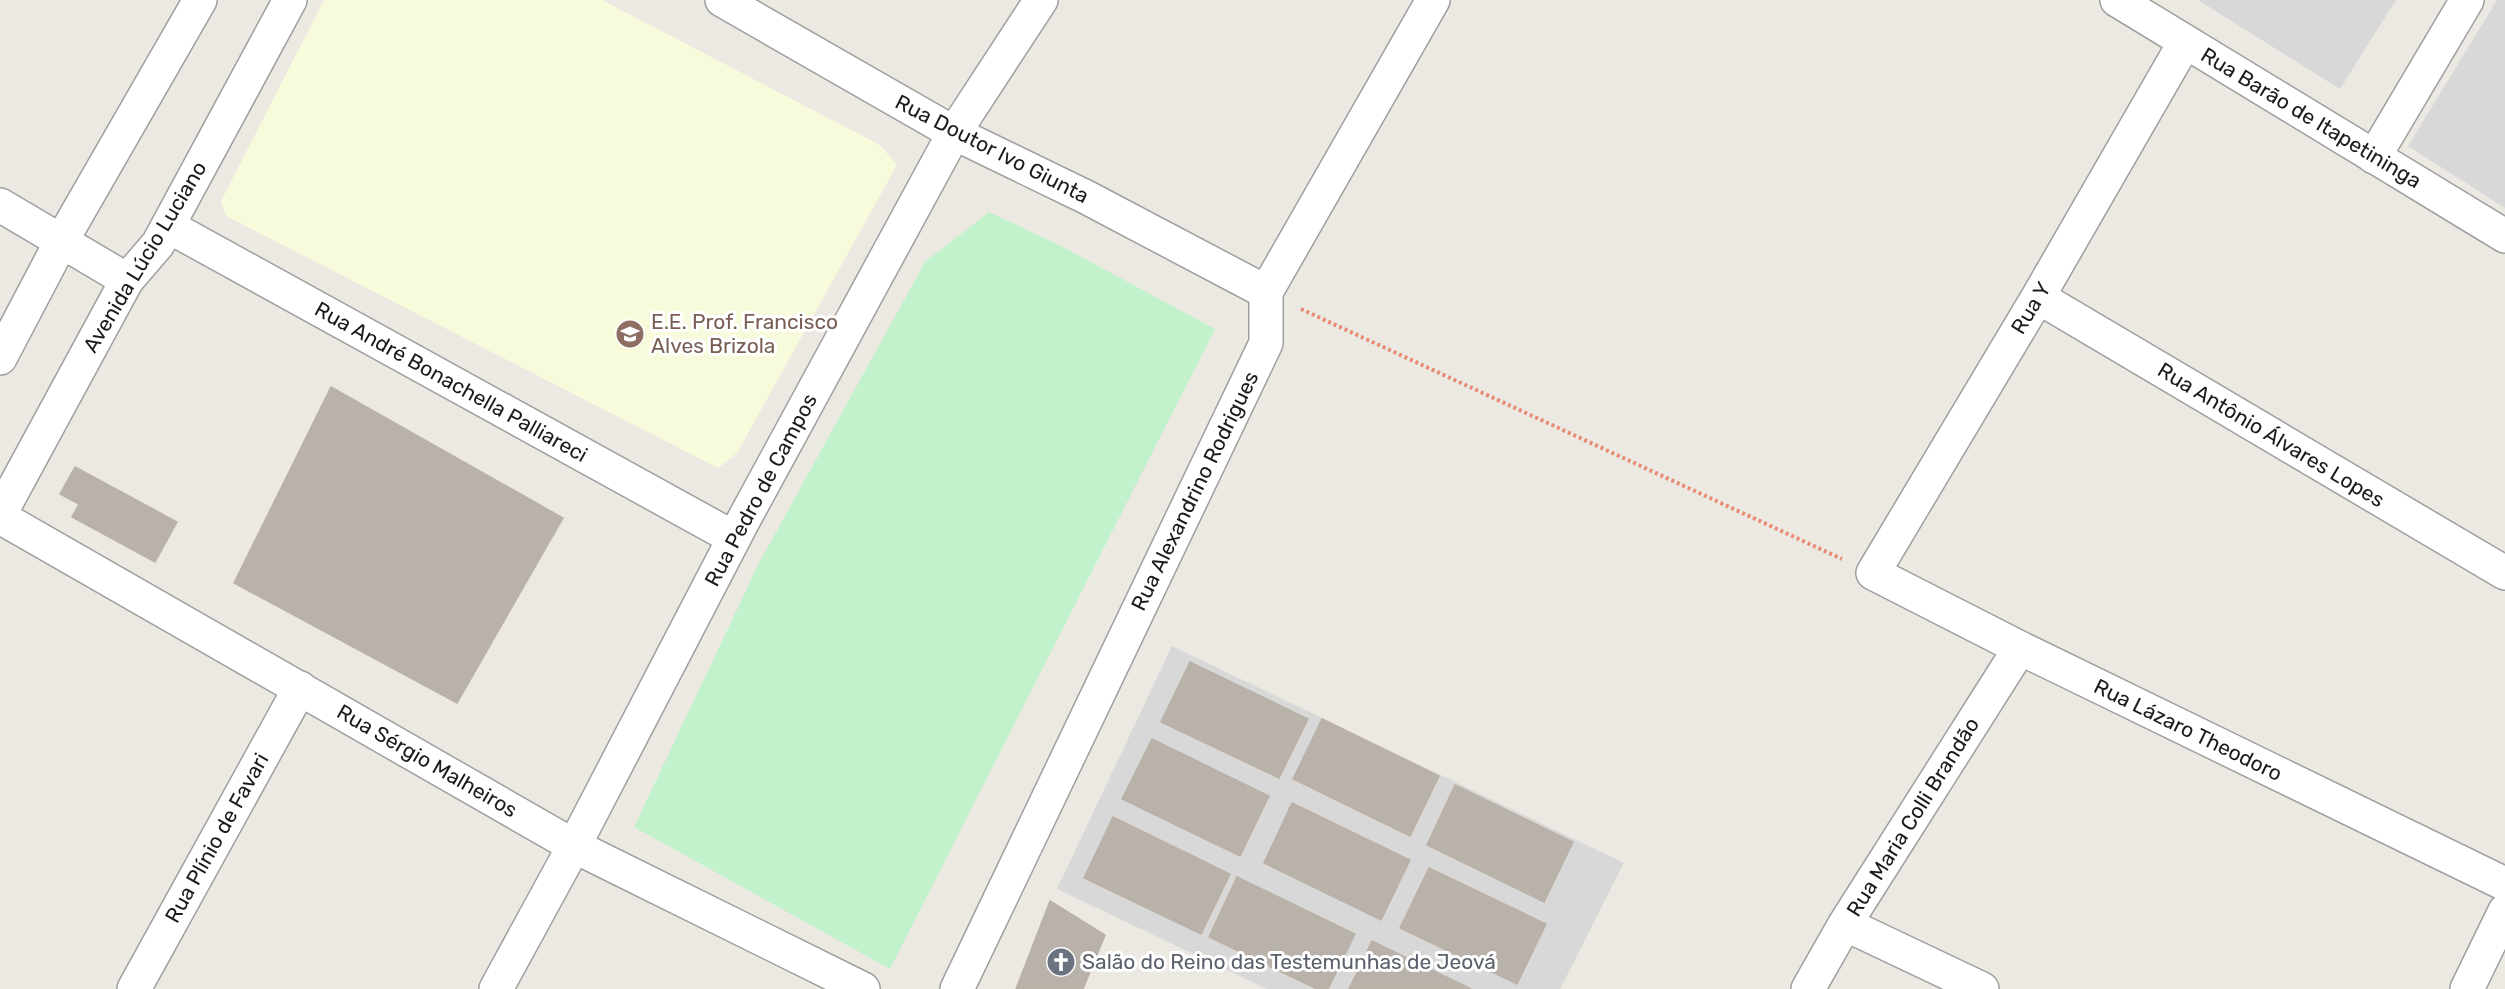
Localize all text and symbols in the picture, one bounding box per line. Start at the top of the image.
street label: Rua Barão de Itapetininga [2197,42,2426,193]
street label: Rua Doutor Ivo Giunta [891,89,1093,208]
street label: Avenida Lúcio Luciano [78,157,212,357]
street label: Rua Y [2005,277,2056,338]
street label: Rua André Bonachella Palliareci [310,296,592,467]
place label: E.E. Prof. Francisco Alves Brizola [651,309,838,358]
school or university icon: E.E. Prof. Francisco Alves Brizola [614,318,646,350]
street label: Rua Antônio Álvares Lopes [2153,357,2389,512]
street label: Rua Alexandrino Rodrigues [1126,367,1263,615]
street label: Rua Pedro de Campos [699,389,822,590]
street label: Rua Lázaro Theodoro [2090,673,2286,786]
street label: Rua Sérgio Malheiros [333,699,522,822]
street label: Rua Maria Colli Brandão [1841,713,1984,921]
street label: Rua Plínio de Favari [160,749,274,927]
church icon: Salão do Reino das Testemunhas de Jeová [1045,946,1077,978]
place label: Salão do Reino das Testemunhas de Jeová [1082,949,1496,974]

